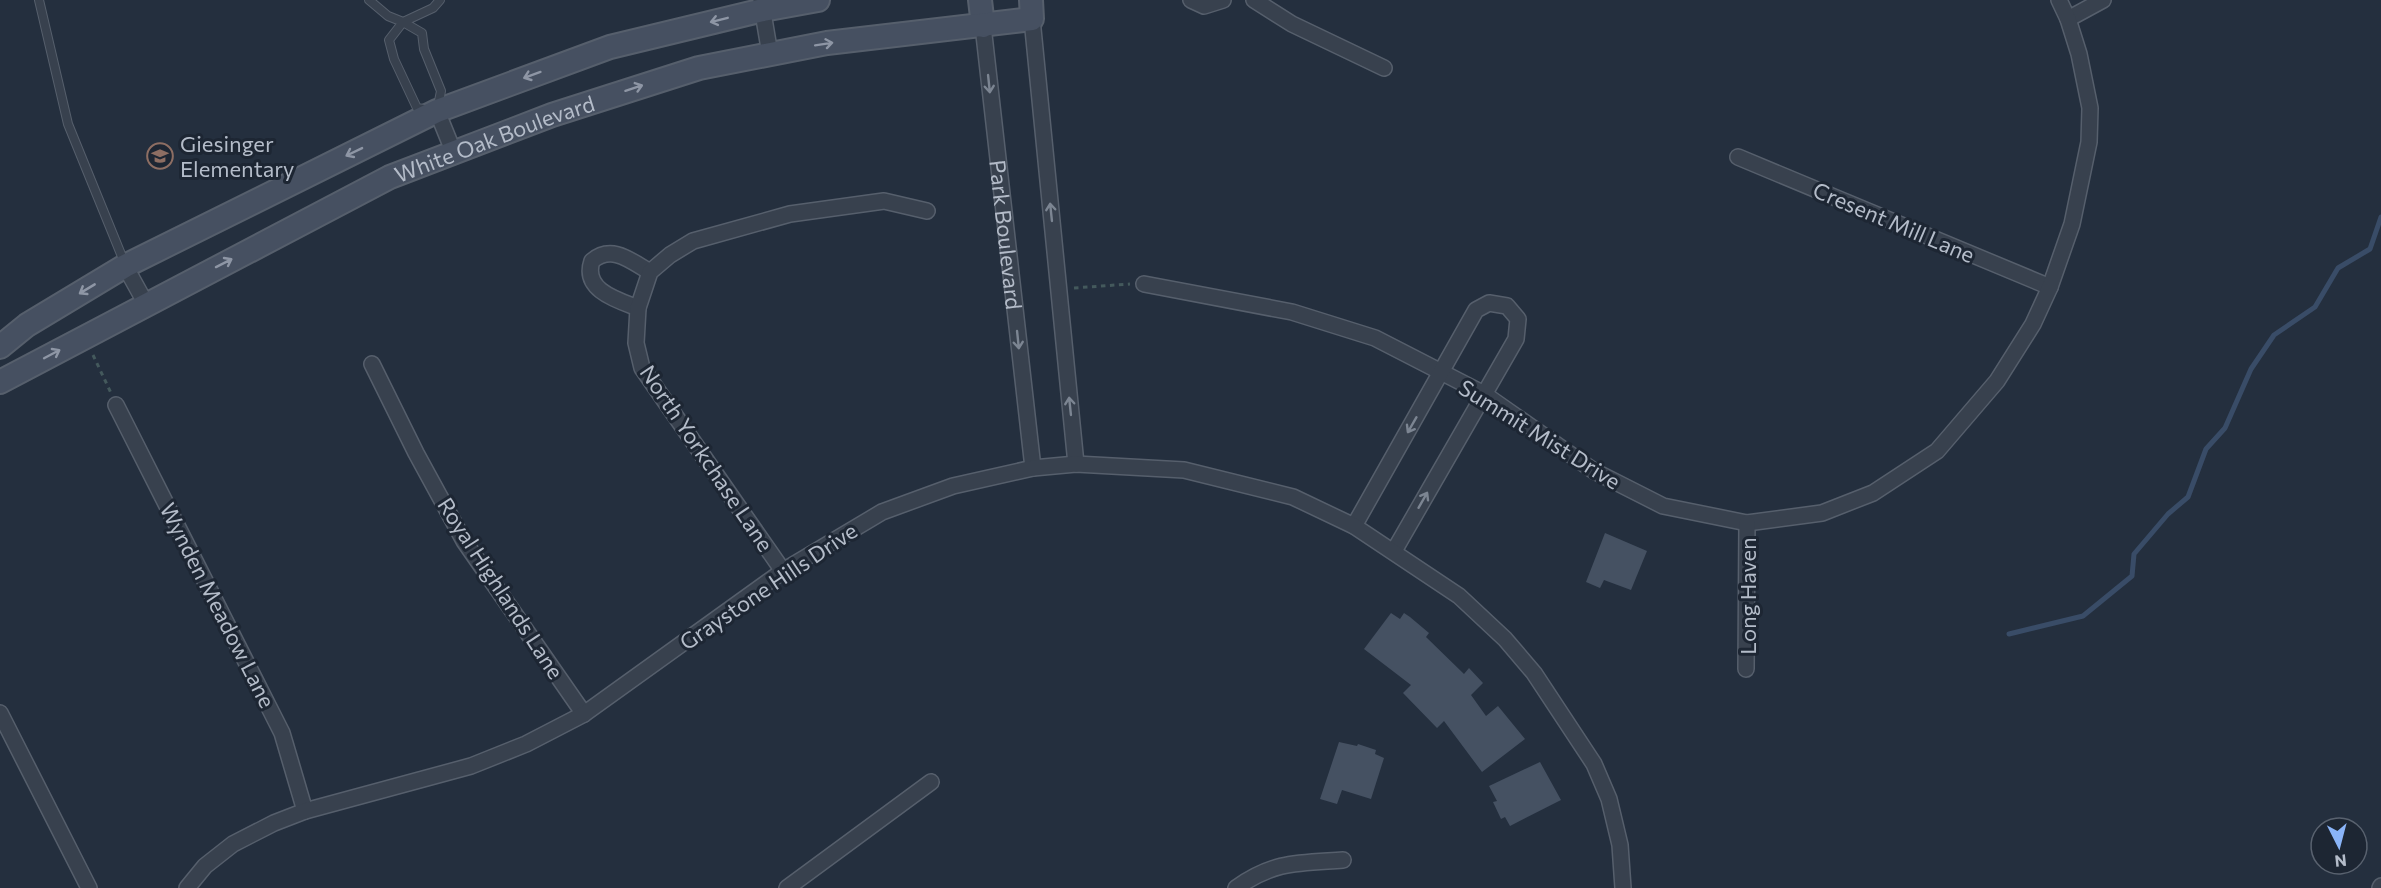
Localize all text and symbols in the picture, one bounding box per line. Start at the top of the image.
one-way arrow [710,15,729,27]
one-way arrow [813,38,833,49]
one-way arrow [524,71,542,82]
one-way arrow [984,73,995,93]
one-way arrow [624,82,643,93]
street label: White Oak Boulevard [391,89,598,188]
place label: Giesinger Elementary [180,130,294,182]
school or university icon: Giesinger Elementary [145,141,175,171]
one-way arrow [345,147,363,159]
street label: Park Boulevard [985,158,1028,311]
street label: Cresent Mill Lane [1809,176,1979,268]
one-way arrow [1045,203,1056,223]
one-way arrow [215,257,232,269]
one-way arrow [79,283,96,295]
one-way arrow [1013,330,1024,350]
one-way arrow [42,348,60,359]
street label: North Yorkchase Lane [635,360,779,556]
street label: Summit Mist Drive [1454,373,1626,495]
one-way arrow [1064,397,1075,417]
one-way arrow [1406,416,1418,433]
street label: Royal Highlands Lane [432,492,570,684]
one-way arrow [1417,492,1429,509]
street label: Wynden Meadow Lane [155,498,281,712]
street label: Graystone Hills Drive [674,517,862,655]
street label: Long Haven [1734,537,1761,655]
north arrow [2309,816,2369,876]
text: N [2334,851,2348,871]

